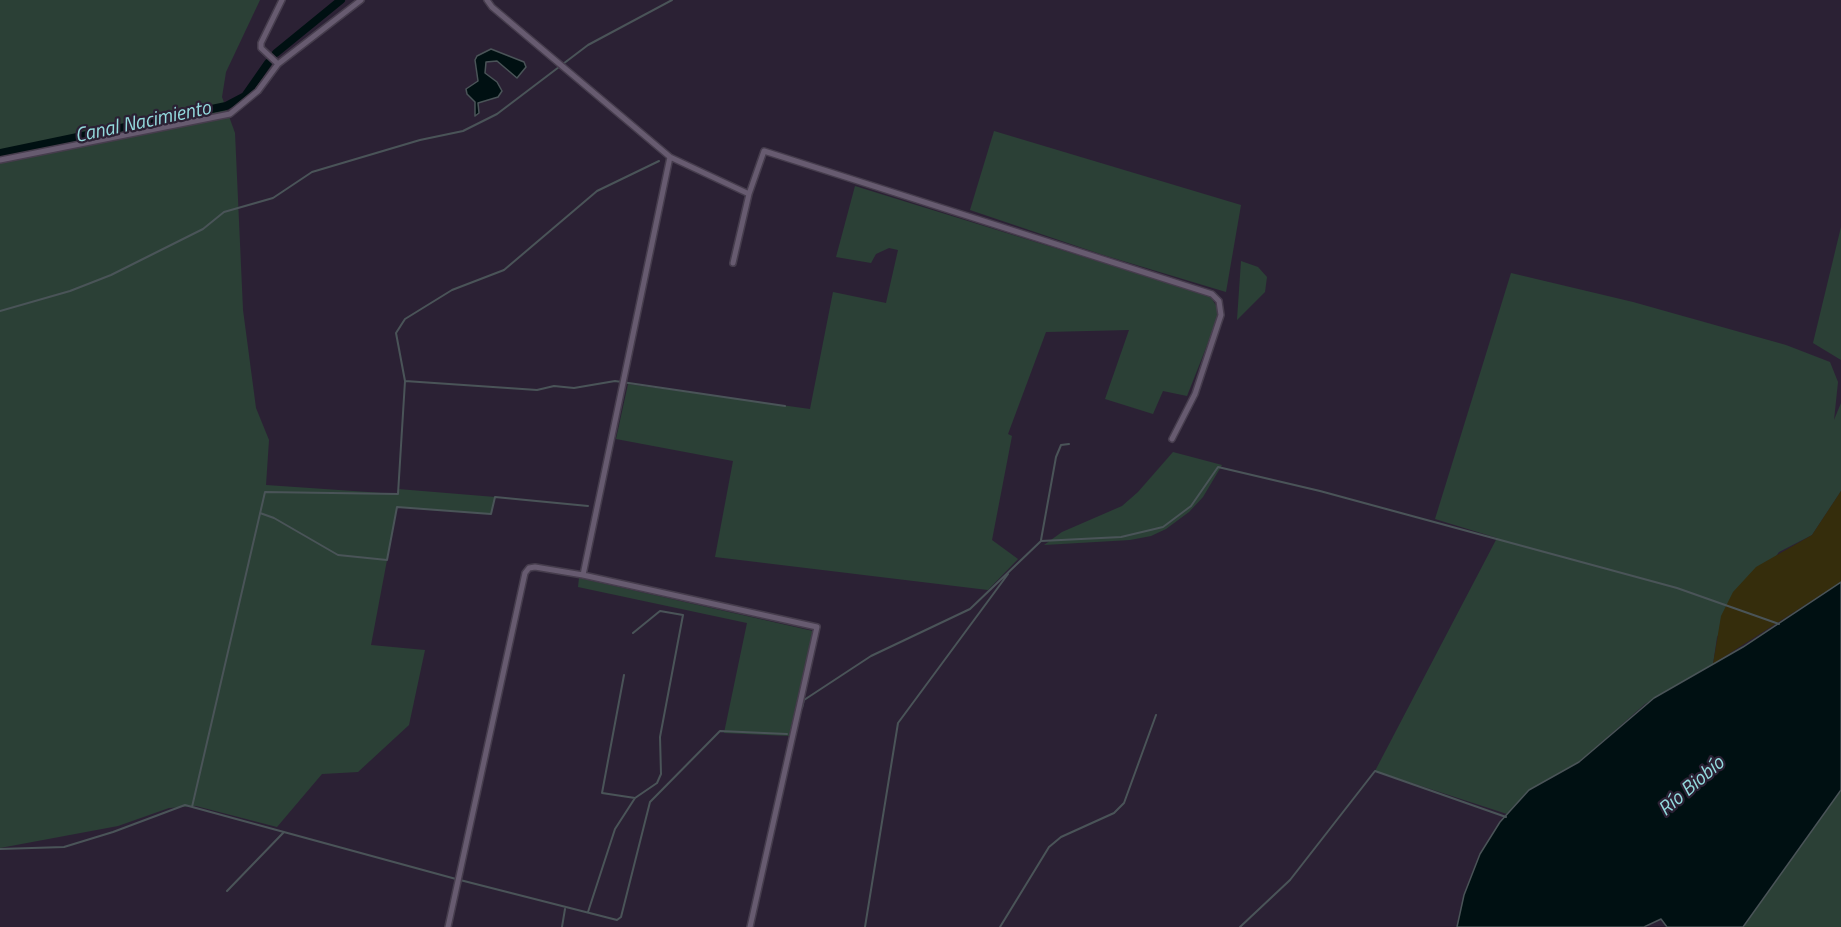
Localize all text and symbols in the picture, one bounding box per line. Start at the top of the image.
water label: Canal Nacimiento [73,97,213,149]
water label: Río Biobío [1654,752,1730,822]

